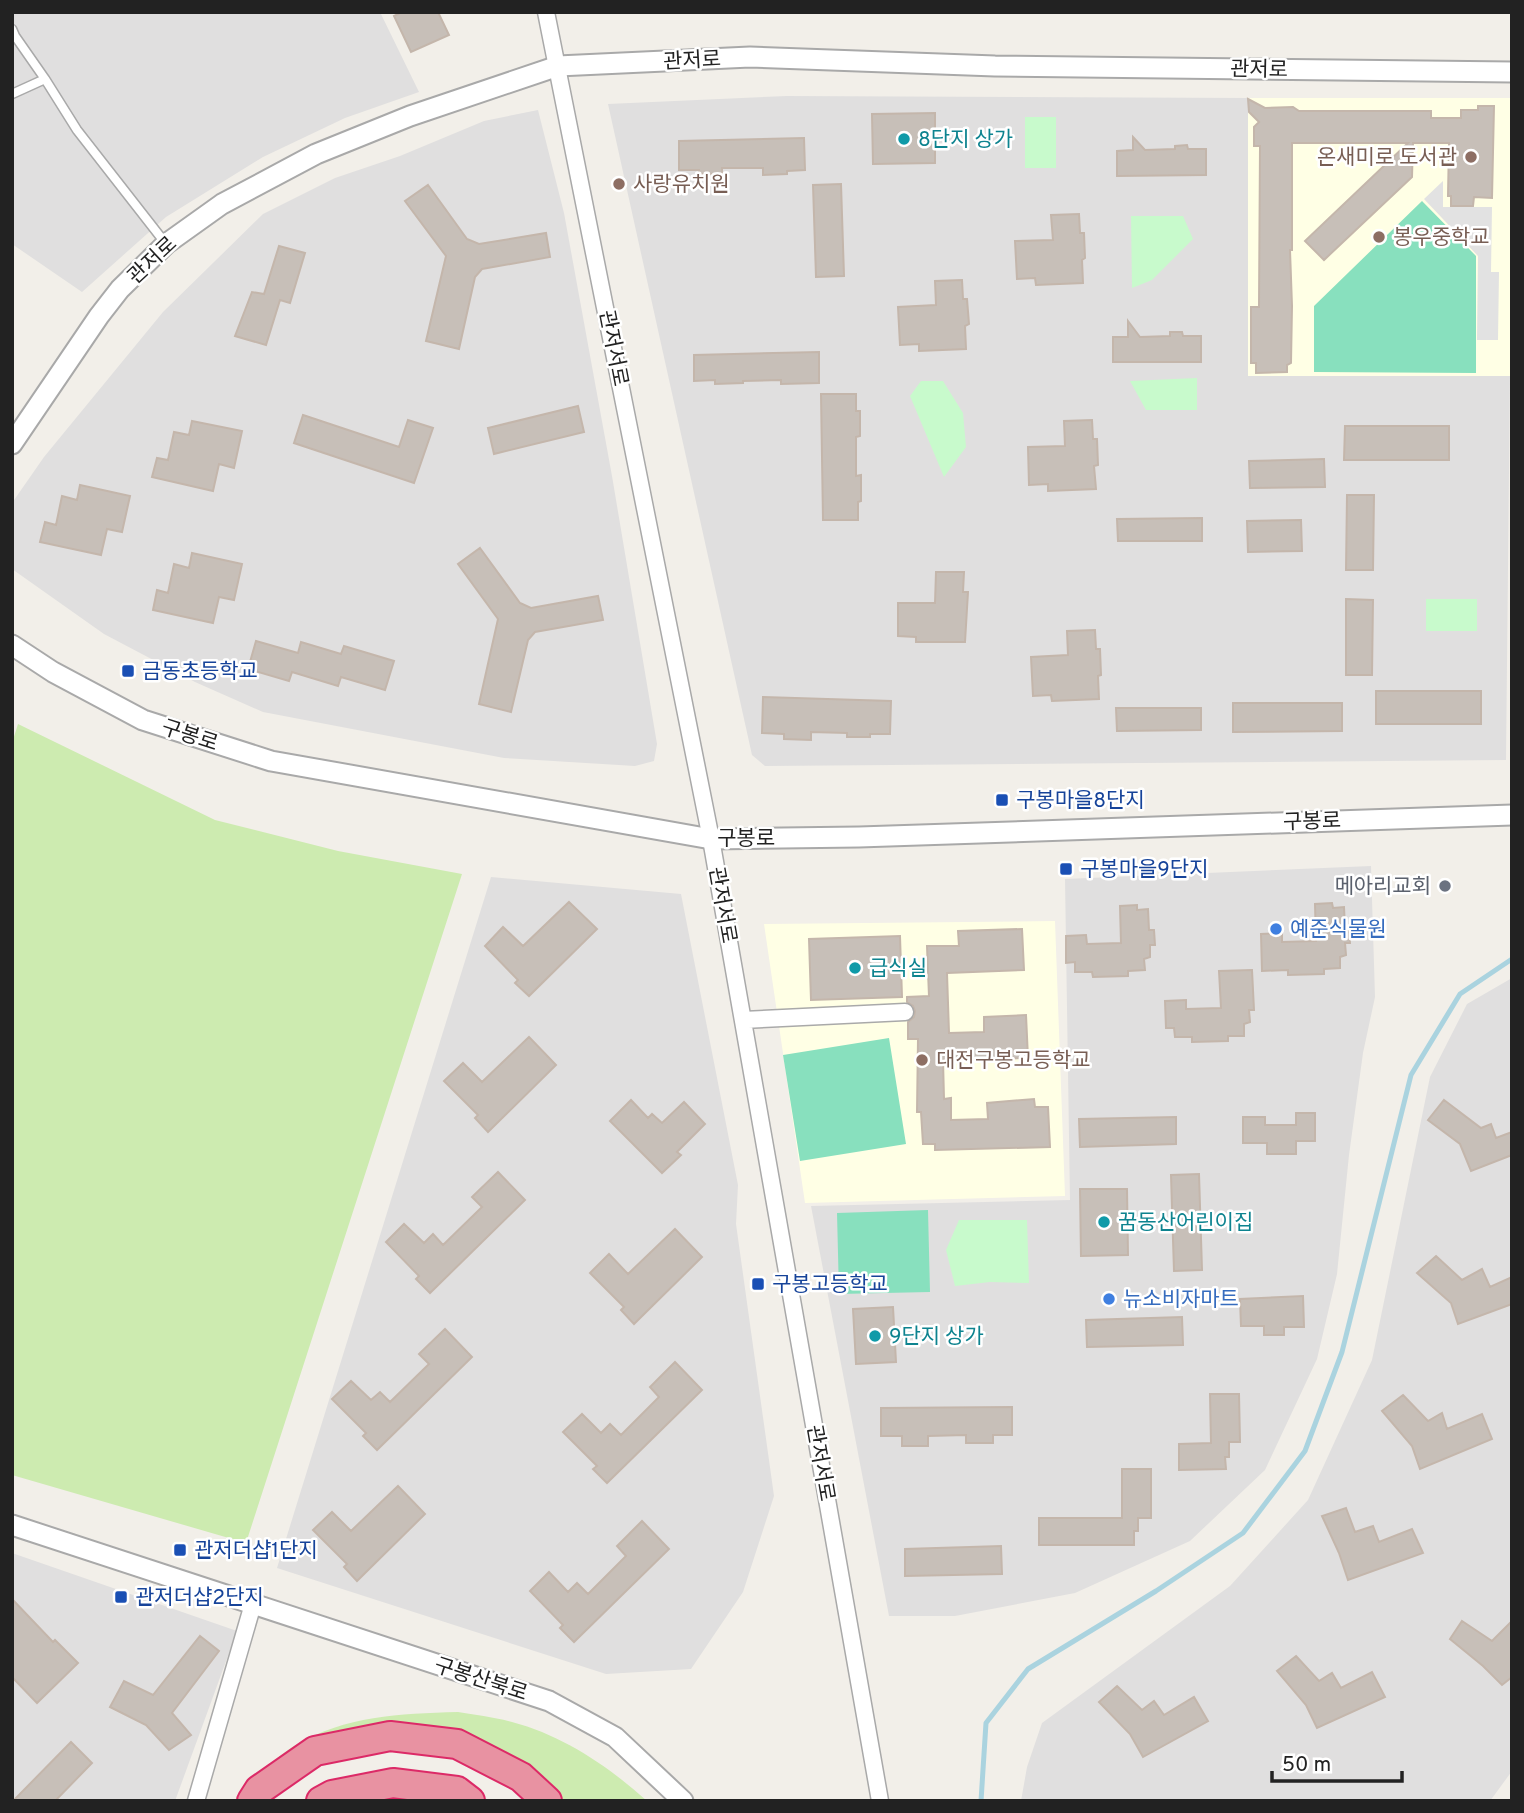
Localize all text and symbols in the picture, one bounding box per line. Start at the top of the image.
street label: 관저로 [662,46,722,76]
street label: 관저로 [1230,56,1288,85]
place label: 8단지 상가 [918,127,1013,154]
marker: 8단지 상가 [896,131,912,147]
place label: 온새미로 도서관 [1317,145,1457,172]
marker: 온새미로 도서관 [1463,149,1479,165]
place label: 사랑유치원 [633,172,730,199]
marker: 사랑유치원 [611,176,627,192]
place label: 봉우중학교 [1393,225,1490,252]
marker: 봉우중학교 [1371,229,1387,245]
street label: 관저로 [123,231,183,291]
street label: 관저서로 [592,308,633,389]
place label: 금동초등학교 [142,659,258,686]
marker: 금동초등학교 [120,663,136,679]
street label: 구봉로 [158,715,221,758]
place label: 구봉마을8단지 [1016,788,1145,815]
marker: 구봉마을8단지 [994,792,1010,808]
street label: 구봉로 [1283,808,1341,837]
street label: 구봉로 [717,826,775,853]
place label: 구봉마을9단지 [1080,857,1208,884]
marker: 구봉마을9단지 [1058,861,1074,877]
street label: 관저서로 [702,865,742,946]
place label: 메아리교회 [1334,874,1431,901]
marker: 메아리교회 [1437,878,1453,894]
place label: 예준식물원 [1290,917,1387,944]
marker: 예준식물원 [1268,921,1284,937]
place label: 급식실 [869,956,927,983]
marker: 급식실 [847,960,863,976]
place label: 대전구봉고등학교 [936,1048,1091,1075]
marker: 대전구봉고등학교 [914,1052,930,1068]
place label: 꿈동산어린이집 [1118,1210,1253,1237]
marker: 꿈동산어린이집 [1096,1214,1112,1230]
place label: 구봉고등학교 [772,1272,888,1299]
marker: 구봉고등학교 [750,1276,766,1292]
place label: 뉴소비자마트 [1123,1287,1239,1314]
marker: 뉴소비자마트 [1101,1291,1117,1307]
place label: 9단지 상가 [889,1324,984,1351]
marker: 9단지 상가 [867,1328,883,1344]
street label: 관저서로 [800,1423,840,1504]
place label: 관저더샵1단지 [194,1538,318,1565]
marker: 관저더샵1단지 [172,1542,188,1558]
place label: 관저더샵2단지 [135,1585,264,1612]
marker: 관저더샵2단지 [113,1589,129,1605]
street label: 구봉산북로 [430,1653,531,1708]
scale bar [1272,1740,1402,1784]
text: 50 m [1282,1752,1331,1779]

